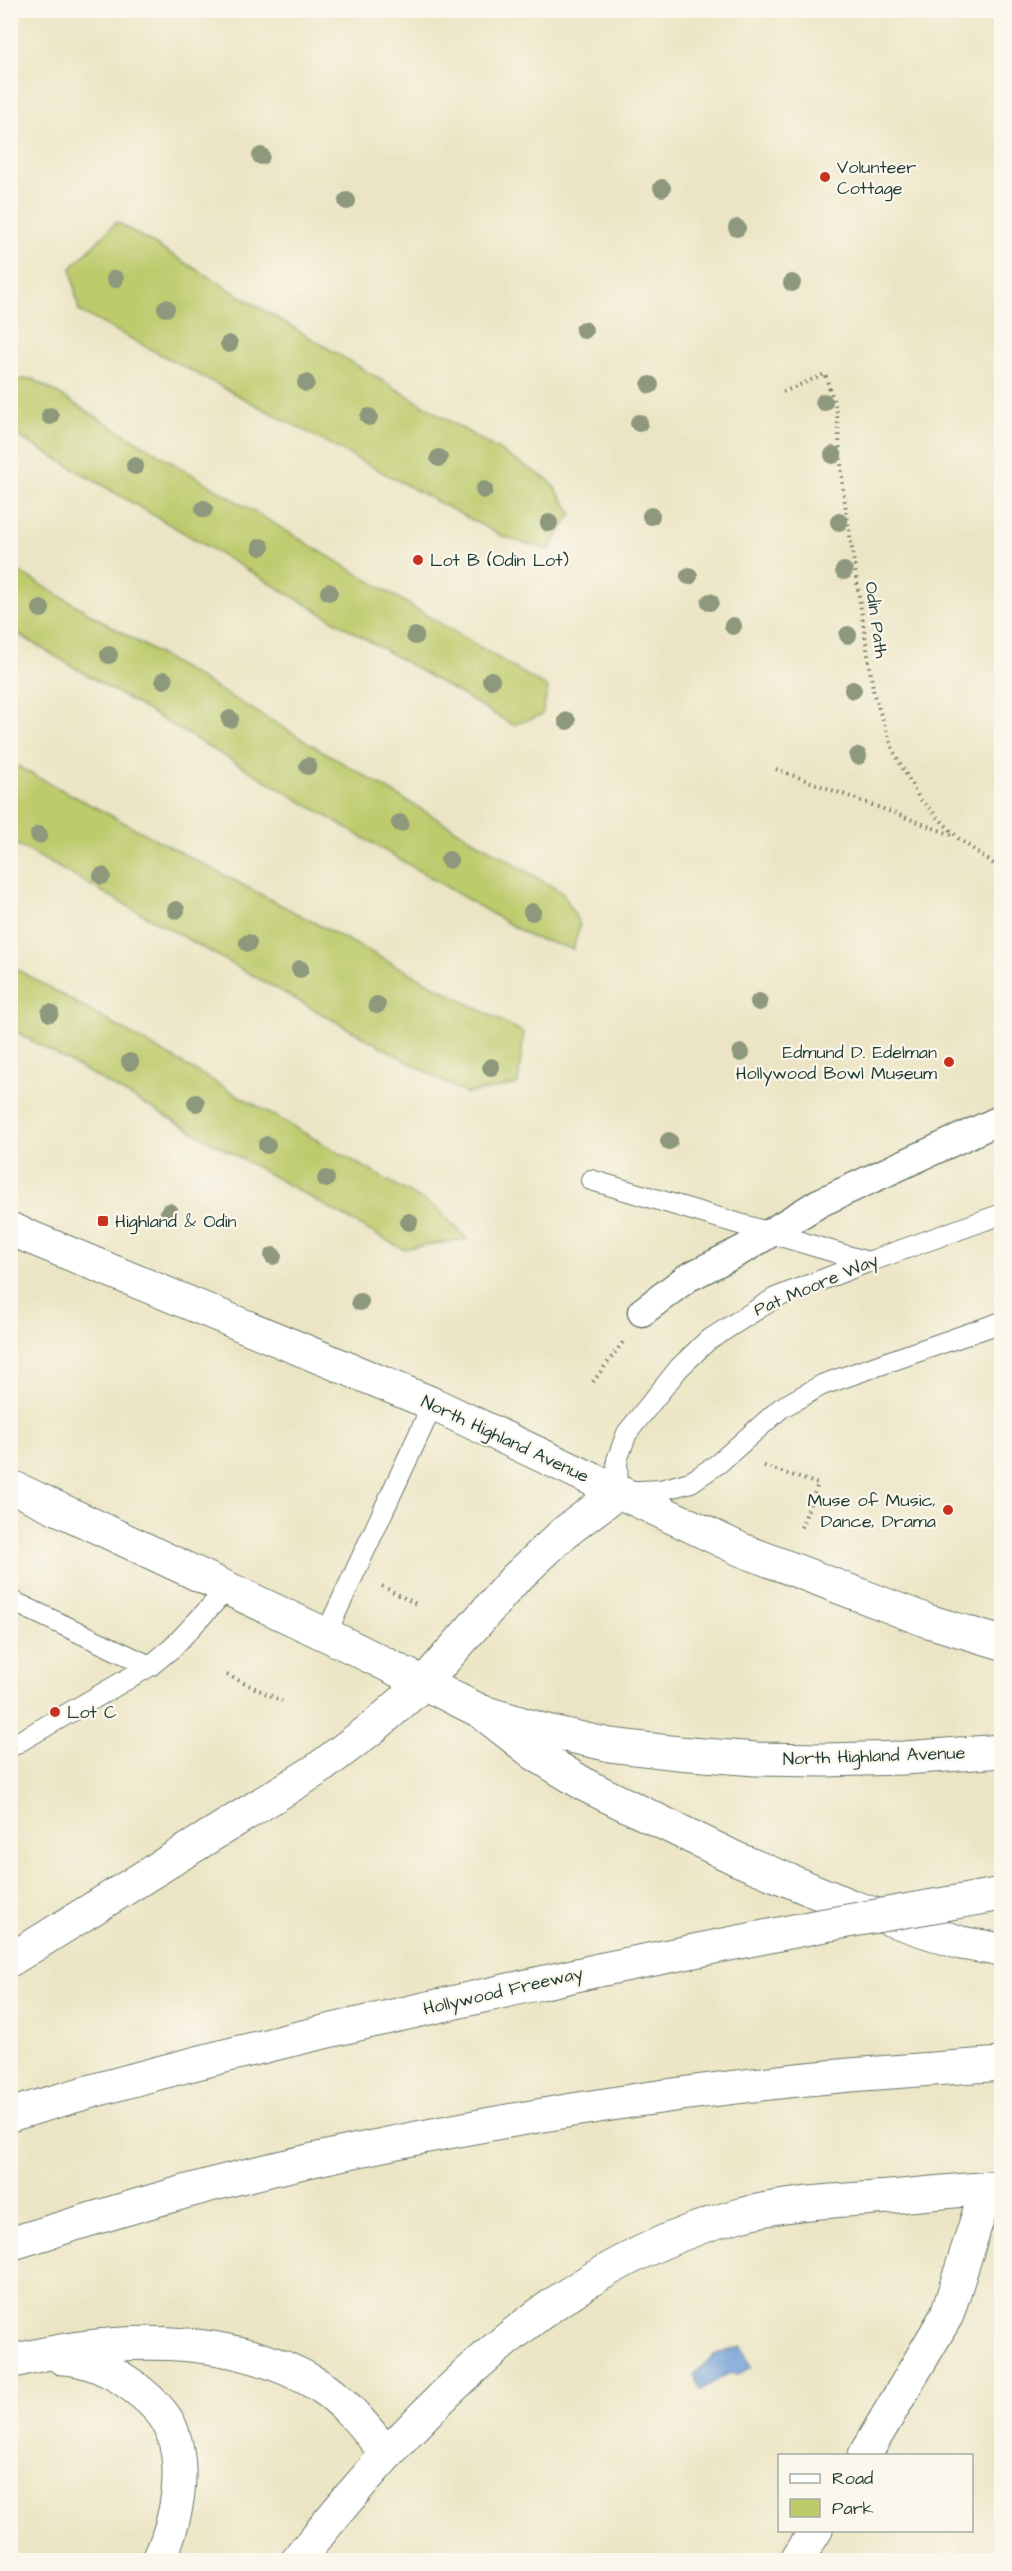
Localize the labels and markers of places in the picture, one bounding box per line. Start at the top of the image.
place label: Volunteer Cottage [837,155,916,202]
marker: Volunteer Cottage [818,170,832,184]
place label: Lot B (Odin Lot) [430,548,569,573]
marker: Lot B (Odin Lot) [411,553,425,567]
place label: Edmund D. Edelman Hollywood Bowl Museum [736,1040,937,1087]
marker: Edmund D. Edelman Hollywood Bowl Museum [942,1055,956,1069]
place label: Highland & Odin [115,1209,237,1235]
marker: Highland & Odin [96,1214,110,1228]
place label: Muse of Music, Dance, Drama [808,1488,936,1534]
marker: Muse of Music, Dance, Drama [941,1503,955,1517]
place label: Lot C [67,1700,117,1725]
marker: Lot C [48,1705,62,1719]

